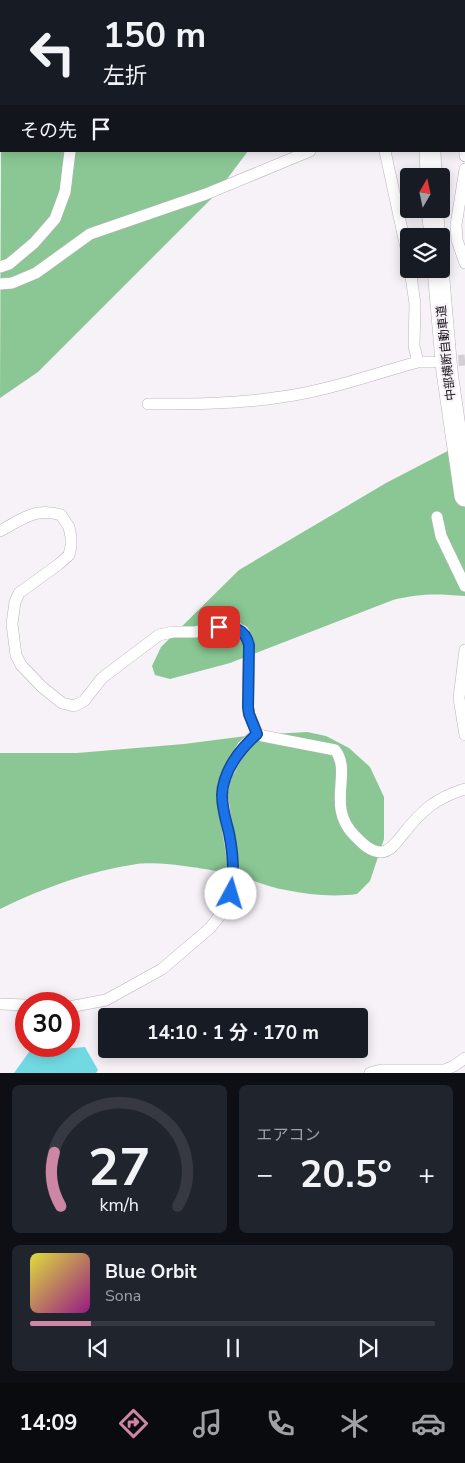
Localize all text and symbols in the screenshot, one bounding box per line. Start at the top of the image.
text: 150 m [103,12,206,59]
icon: left [20,20,85,85]
text: 左折 [103,61,147,91]
icon: arrive [87,115,115,143]
text: その先 [20,118,77,144]
north arrow [400,168,450,218]
map controls [400,168,450,278]
button: layers [400,228,450,278]
street label: 中部横断自動車道 [433,304,459,402]
pin [198,606,240,648]
icon: arrive [205,613,233,641]
position arrow [204,867,256,919]
speed limit sign: 30 [15,992,80,1057]
text: 14:10 · 1 分 · 170 m [147,1020,319,1046]
text: エアコン [257,1124,321,1146]
text: 27 [88,1132,150,1203]
text: 20.5° [300,1149,392,1200]
text: − [257,1156,273,1194]
text: + [418,1156,435,1194]
text: km/h [100,1193,139,1217]
text: Blue Orbit [105,1259,196,1285]
text: Sona [105,1285,141,1307]
icon: previous [84,1334,112,1362]
icon: pause [219,1334,247,1362]
icon: next [354,1334,382,1362]
icon: directions [116,1406,151,1441]
icon: music [190,1406,225,1441]
icon: phone [263,1406,298,1441]
icon: climate [337,1406,372,1441]
icon: car [411,1406,446,1441]
text: 14:09 [19,1408,78,1438]

